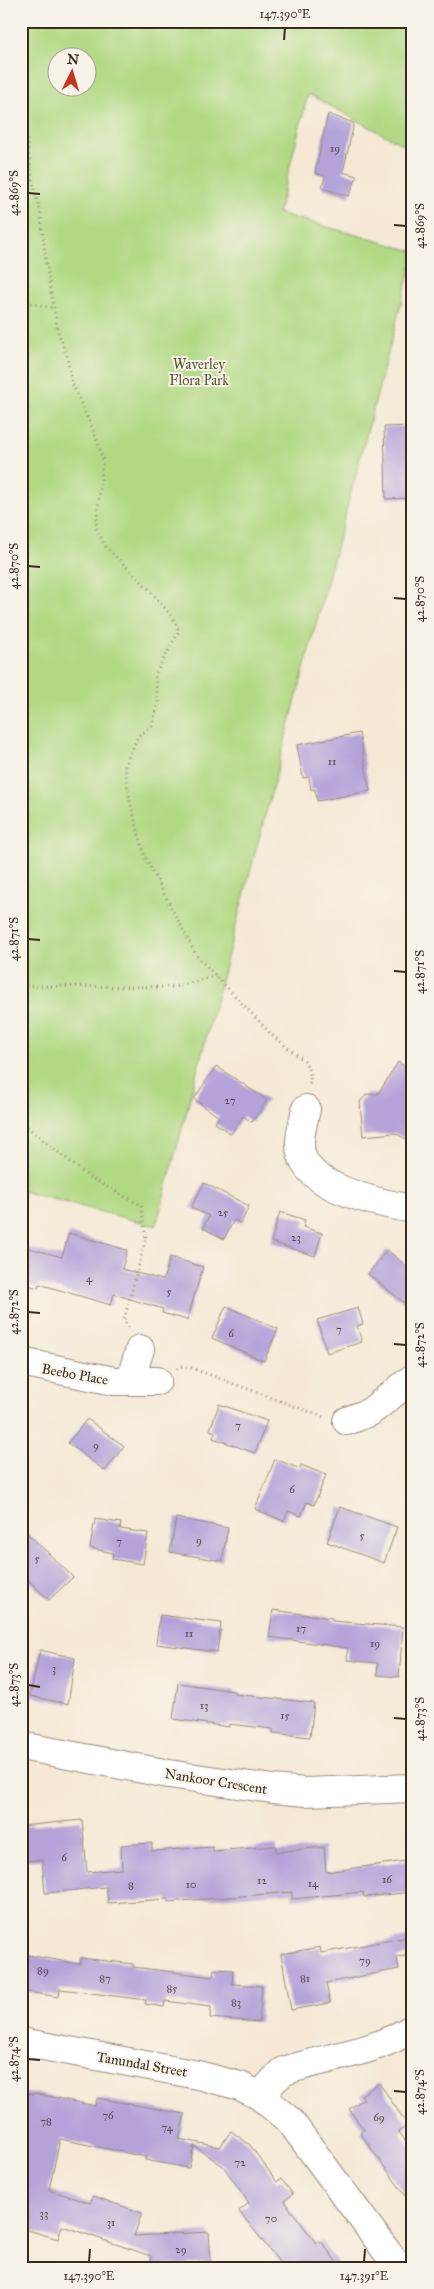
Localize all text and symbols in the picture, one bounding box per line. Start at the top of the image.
text: 147.390°E [260,7,311,21]
north arrow [48,48,98,98]
text: N [66,51,80,69]
house number: 19 [330,142,340,155]
text: 42.869°S [7,170,21,216]
text: 42.869°S [413,203,427,249]
park label: Waverley Flora Park [169,356,229,389]
text: 42.870°S [7,543,21,589]
text: 42.870°S [413,576,427,622]
house number: 11 [328,755,336,768]
text: 42.871°S [7,917,21,961]
text: 42.871°S [413,950,427,994]
house number: 27 [225,1094,236,1107]
house number: 25 [218,1206,228,1219]
house number: 23 [291,1231,301,1244]
house number: 4 [86,1272,93,1285]
house number: 5 [166,1285,172,1298]
text: 42.872°S [7,1289,21,1335]
text: 42.872°S [413,1322,427,1368]
house number: 7 [336,1323,342,1336]
house number: 6 [228,1327,234,1340]
street label: Beebo Place [40,1360,110,1389]
house number: 7 [235,1419,241,1432]
house number: 9 [93,1439,99,1452]
house number: 6 [289,1483,295,1496]
house number: 5 [359,1529,365,1542]
house number: 9 [196,1534,202,1547]
house number: 7 [116,1535,122,1548]
house number: 5 [34,1552,40,1565]
house number: 17 [296,1622,306,1635]
house number: 11 [185,1627,193,1640]
house number: 19 [370,1637,380,1650]
house number: 3 [52,1662,56,1675]
text: 42.873°S [7,1663,21,1707]
text: 42.873°S [413,1697,427,1741]
house number: 13 [200,1699,208,1712]
house number: 15 [280,1709,290,1722]
street label: Nankoor Crescent [163,1765,269,1798]
house number: 6 [61,1851,67,1864]
house number: 16 [382,1873,392,1886]
house number: 12 [257,1874,267,1887]
house number: 14 [308,1877,319,1890]
house number: 10 [186,1878,196,1891]
house number: 8 [128,1879,134,1892]
house number: 79 [359,1954,371,1967]
house number: 89 [37,1964,49,1977]
house number: 87 [99,1972,111,1985]
house number: 81 [300,1972,310,1985]
house number: 85 [167,1982,177,1995]
house number: 83 [231,1996,241,2009]
text: 42.874°S [7,2036,21,2082]
street label: Tanundal Street [95,2048,189,2081]
text: 42.874°S [413,2069,427,2115]
house number: 76 [102,2109,114,2122]
house number: 69 [373,2111,385,2124]
house number: 78 [40,2115,52,2128]
house number: 74 [161,2121,174,2134]
house number: 72 [234,2156,246,2169]
house number: 33 [40,2207,48,2220]
house number: 70 [265,2212,277,2225]
house number: 31 [107,2216,115,2229]
house number: 29 [175,2243,187,2256]
text: 147.390°E [64,2269,115,2283]
text: 147.391°E [340,2269,389,2283]

